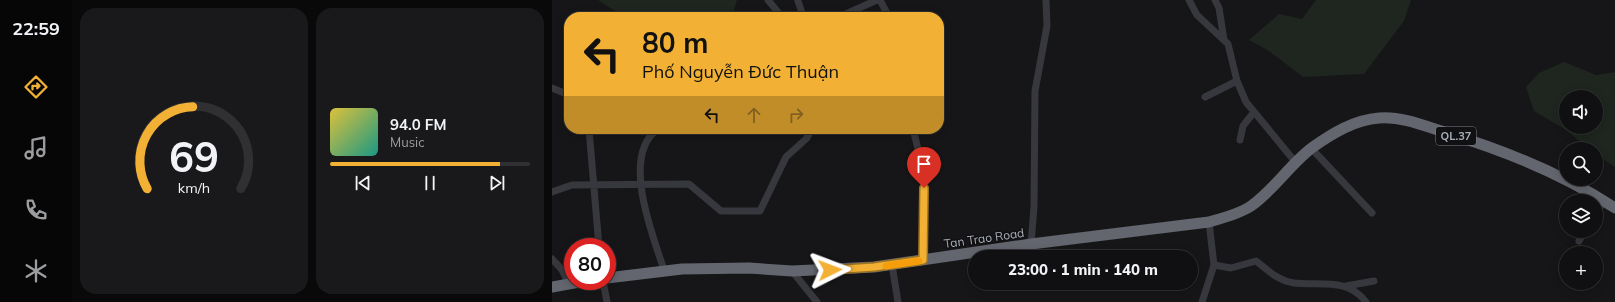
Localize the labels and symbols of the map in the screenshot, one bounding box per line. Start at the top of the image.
road number: QL.37 [1436,127,1476,145]
pin [907,147,941,188]
street label: Tan Trao Road [943,225,1025,251]
speed limit sign: 80 [564,238,616,290]
position arrow [809,249,851,291]

